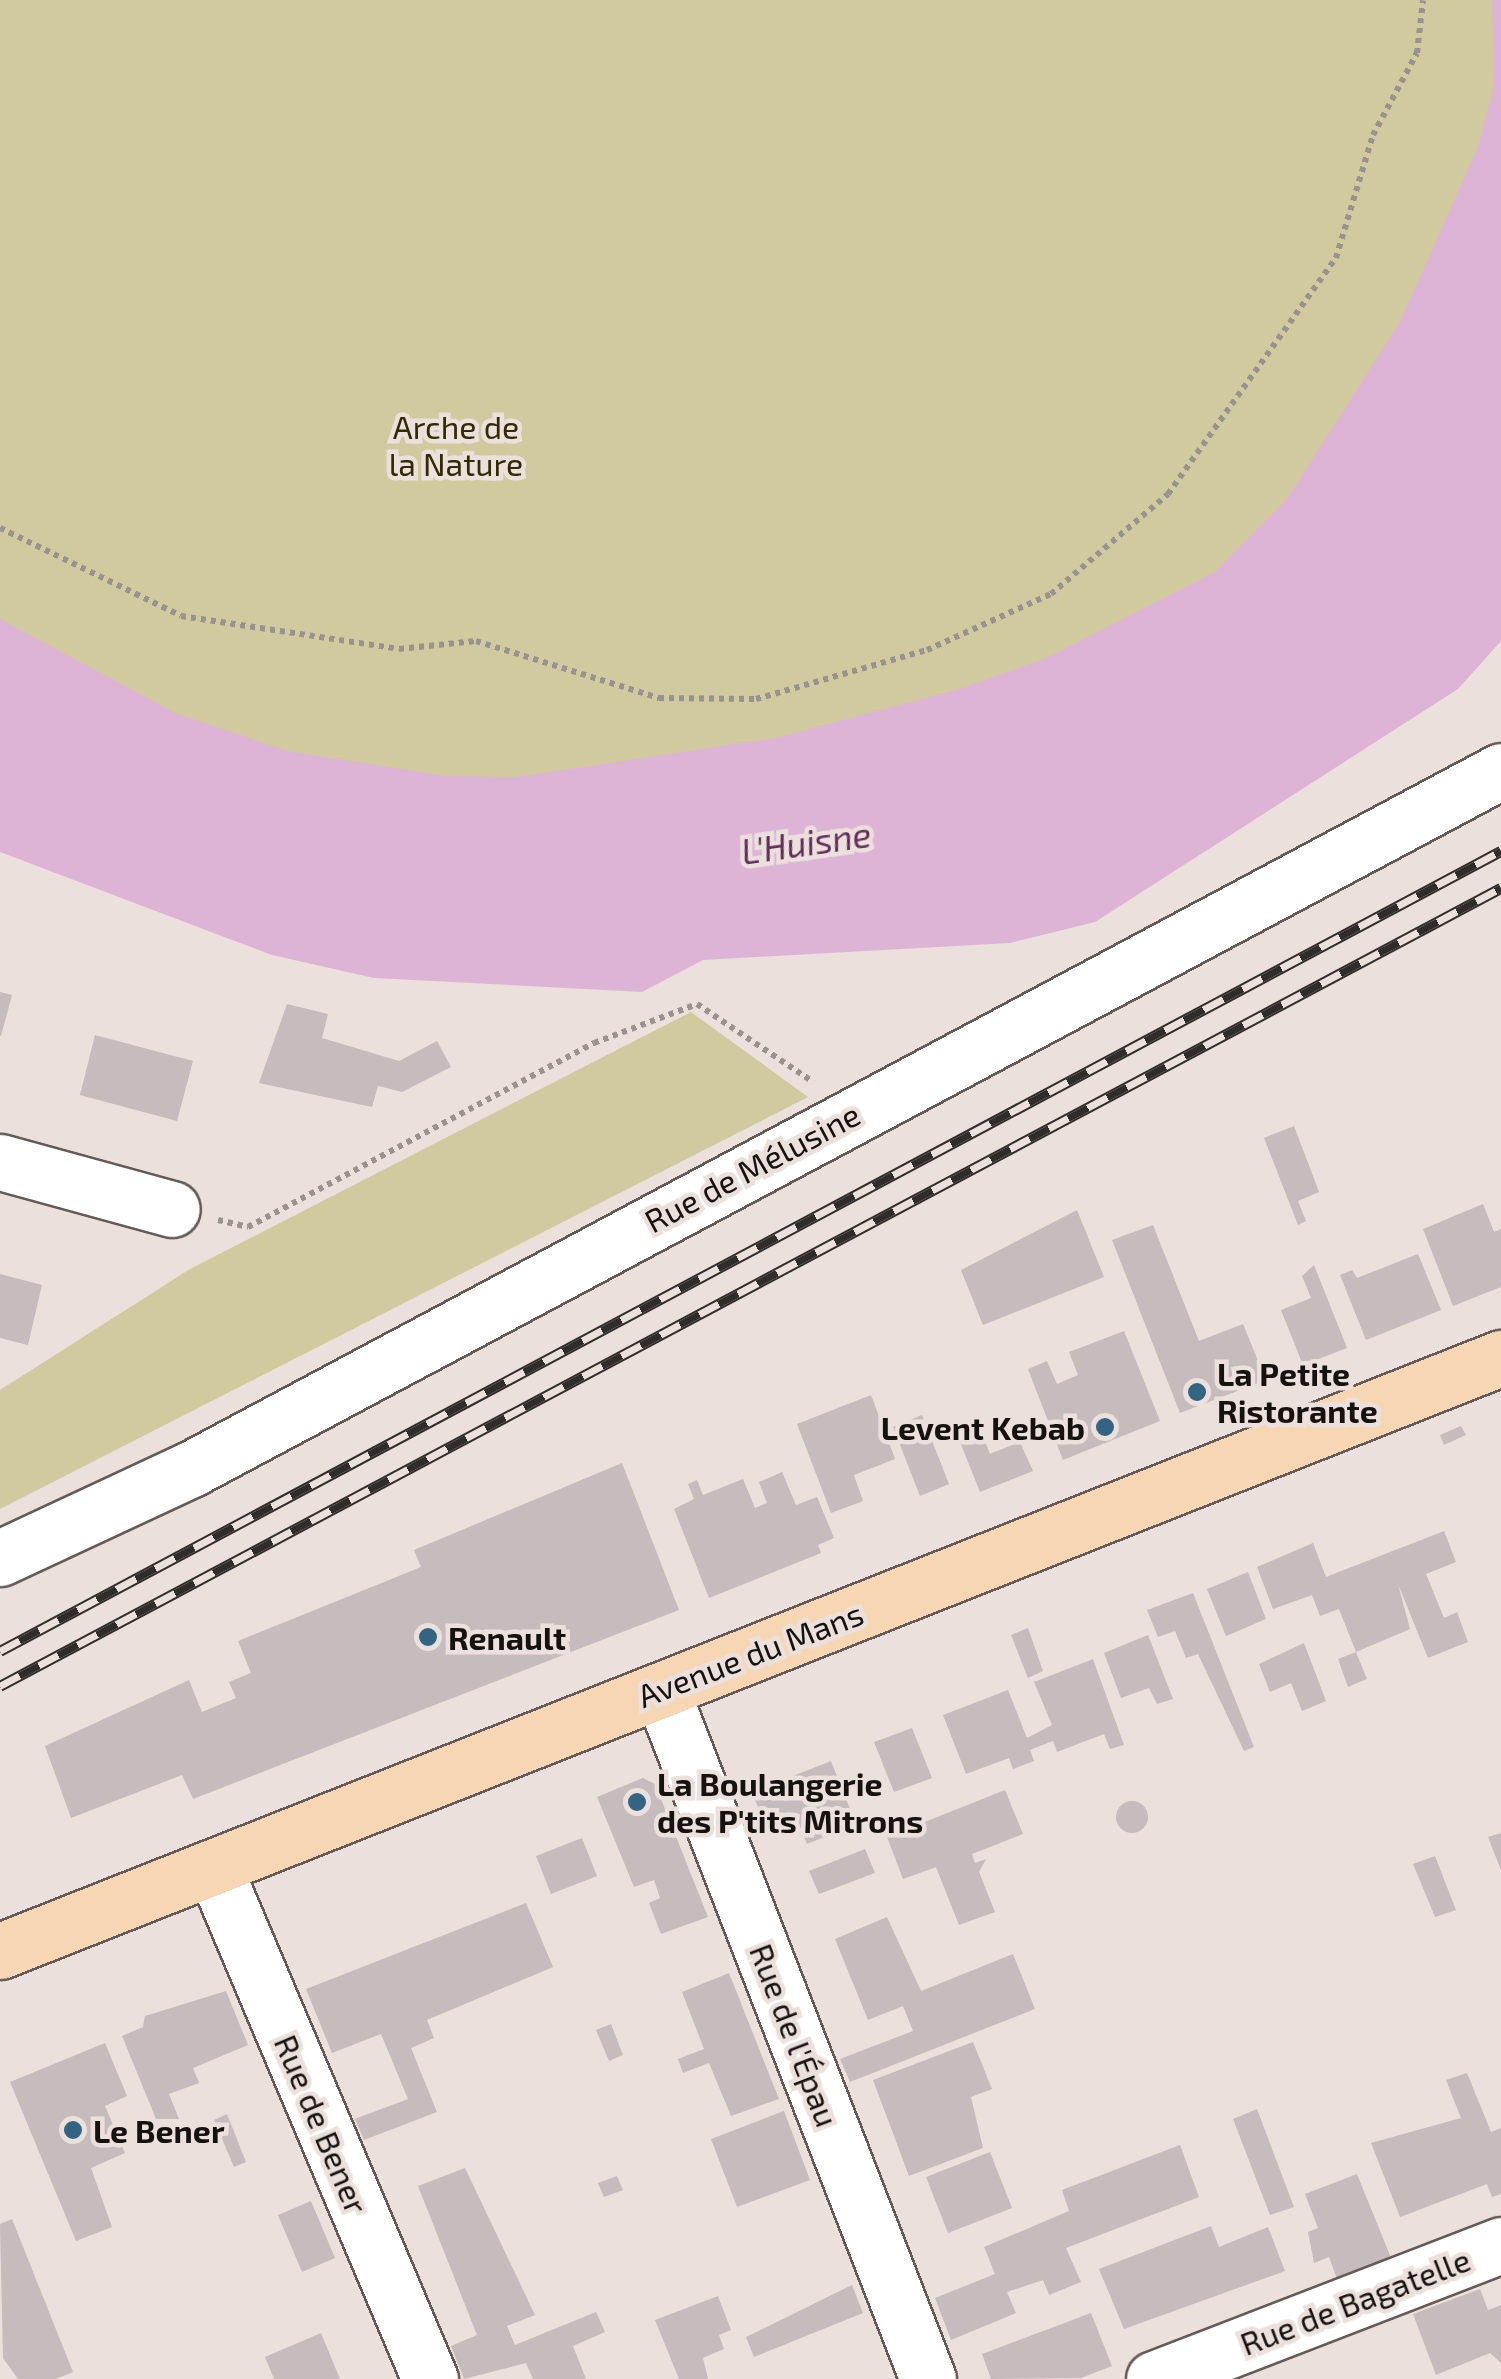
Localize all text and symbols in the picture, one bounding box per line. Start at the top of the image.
park label: Arche de la Nature [389,408,523,483]
water label: L'Huisne [738,812,874,872]
street label: Rue de Mélusine [638,1094,866,1240]
place label: La Petite Ristorante [1217,1355,1378,1430]
marker: La Petite Ristorante [1186,1381,1208,1403]
place label: Levent Kebab [881,1408,1085,1446]
marker: Levent Kebab [1094,1416,1116,1438]
street label: Avenue du Mans [632,1593,868,1715]
place label: Renault [448,1618,566,1656]
marker: Renault [417,1626,439,1648]
place label: La Boulangerie des P'tits Mitrons [657,1765,923,1840]
marker: La Boulangerie des P'tits Mitrons [626,1791,648,1813]
street label: Rue de l'Épau [743,1938,847,2132]
street label: Rue de Bener [267,2029,377,2219]
place label: Le Bener [93,2111,225,2149]
marker: Le Bener [62,2119,84,2141]
street label: Rue de Bagatelle [1235,2239,1475,2363]

